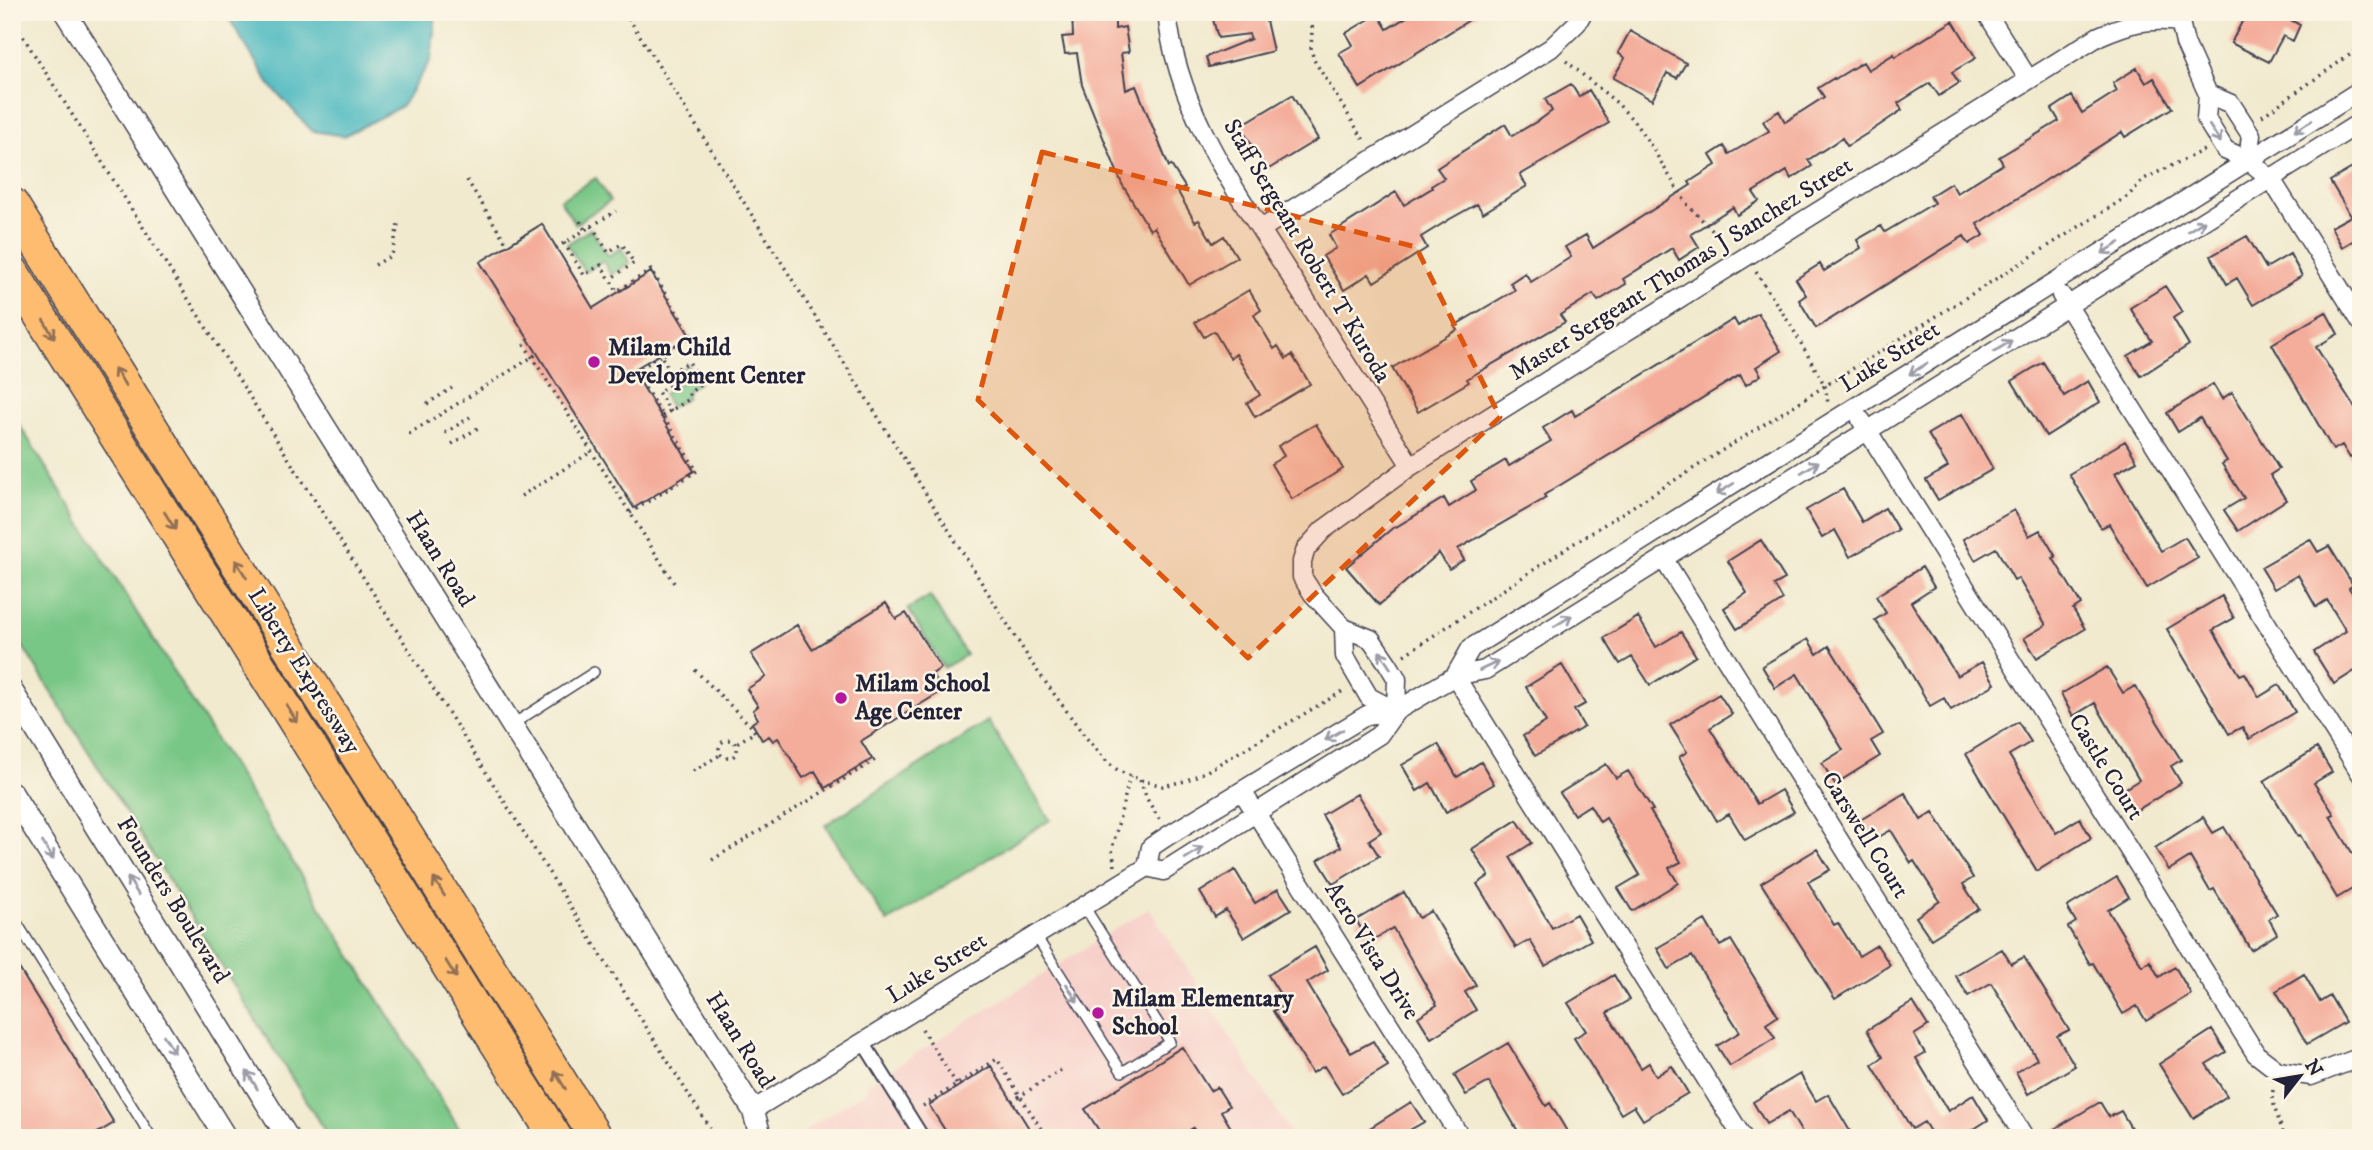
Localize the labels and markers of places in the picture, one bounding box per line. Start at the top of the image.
place label: Milam Child Development Center [608,333,806,391]
marker: Milam Child Development Center [586,354,602,370]
place label: Milam School Age Center [854,669,990,727]
marker: Milam School Age Center [833,690,849,706]
place label: Milam Elementary School [1112,984,1294,1042]
marker: Milam Elementary School [1090,1005,1106,1021]

